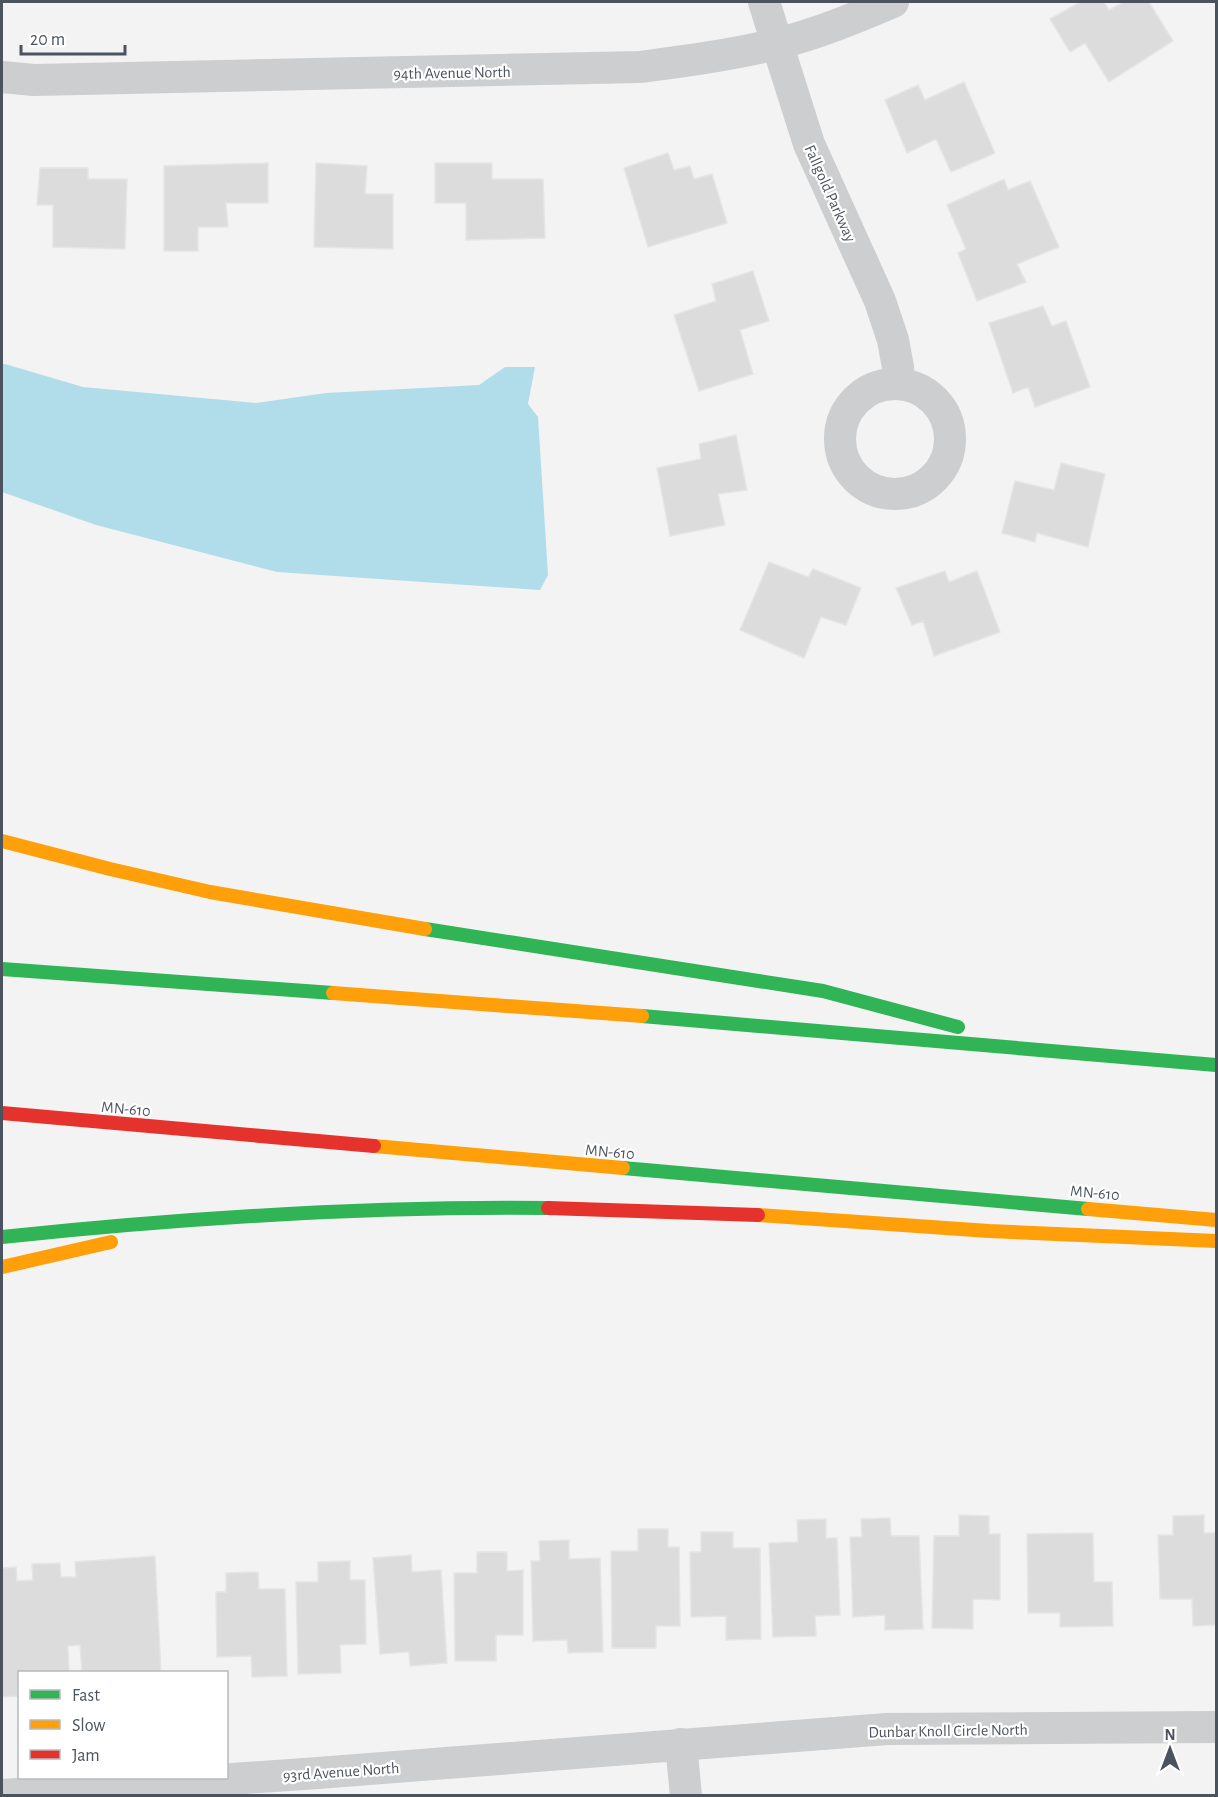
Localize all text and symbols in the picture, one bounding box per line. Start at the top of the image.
scale bar [21,18,124,56]
text: 20 m [30,31,65,49]
street label: 94th Avenue North [393,64,511,82]
street label: Fallgold Parkway [801,142,859,245]
street label: MN-610 [101,1099,151,1119]
street label: MN-610 [585,1142,635,1162]
street label: MN-610 [1070,1183,1120,1203]
legend [18,1671,228,1779]
text: Fast [72,1687,100,1705]
text: Slow [72,1717,105,1735]
north arrow [1140,1719,1200,1779]
street label: Dunbar Knoll Circle North [868,1722,1028,1740]
text: N [1164,1727,1176,1743]
text: Jam [72,1747,100,1765]
street label: 93rd Avenue North [282,1760,400,1784]

